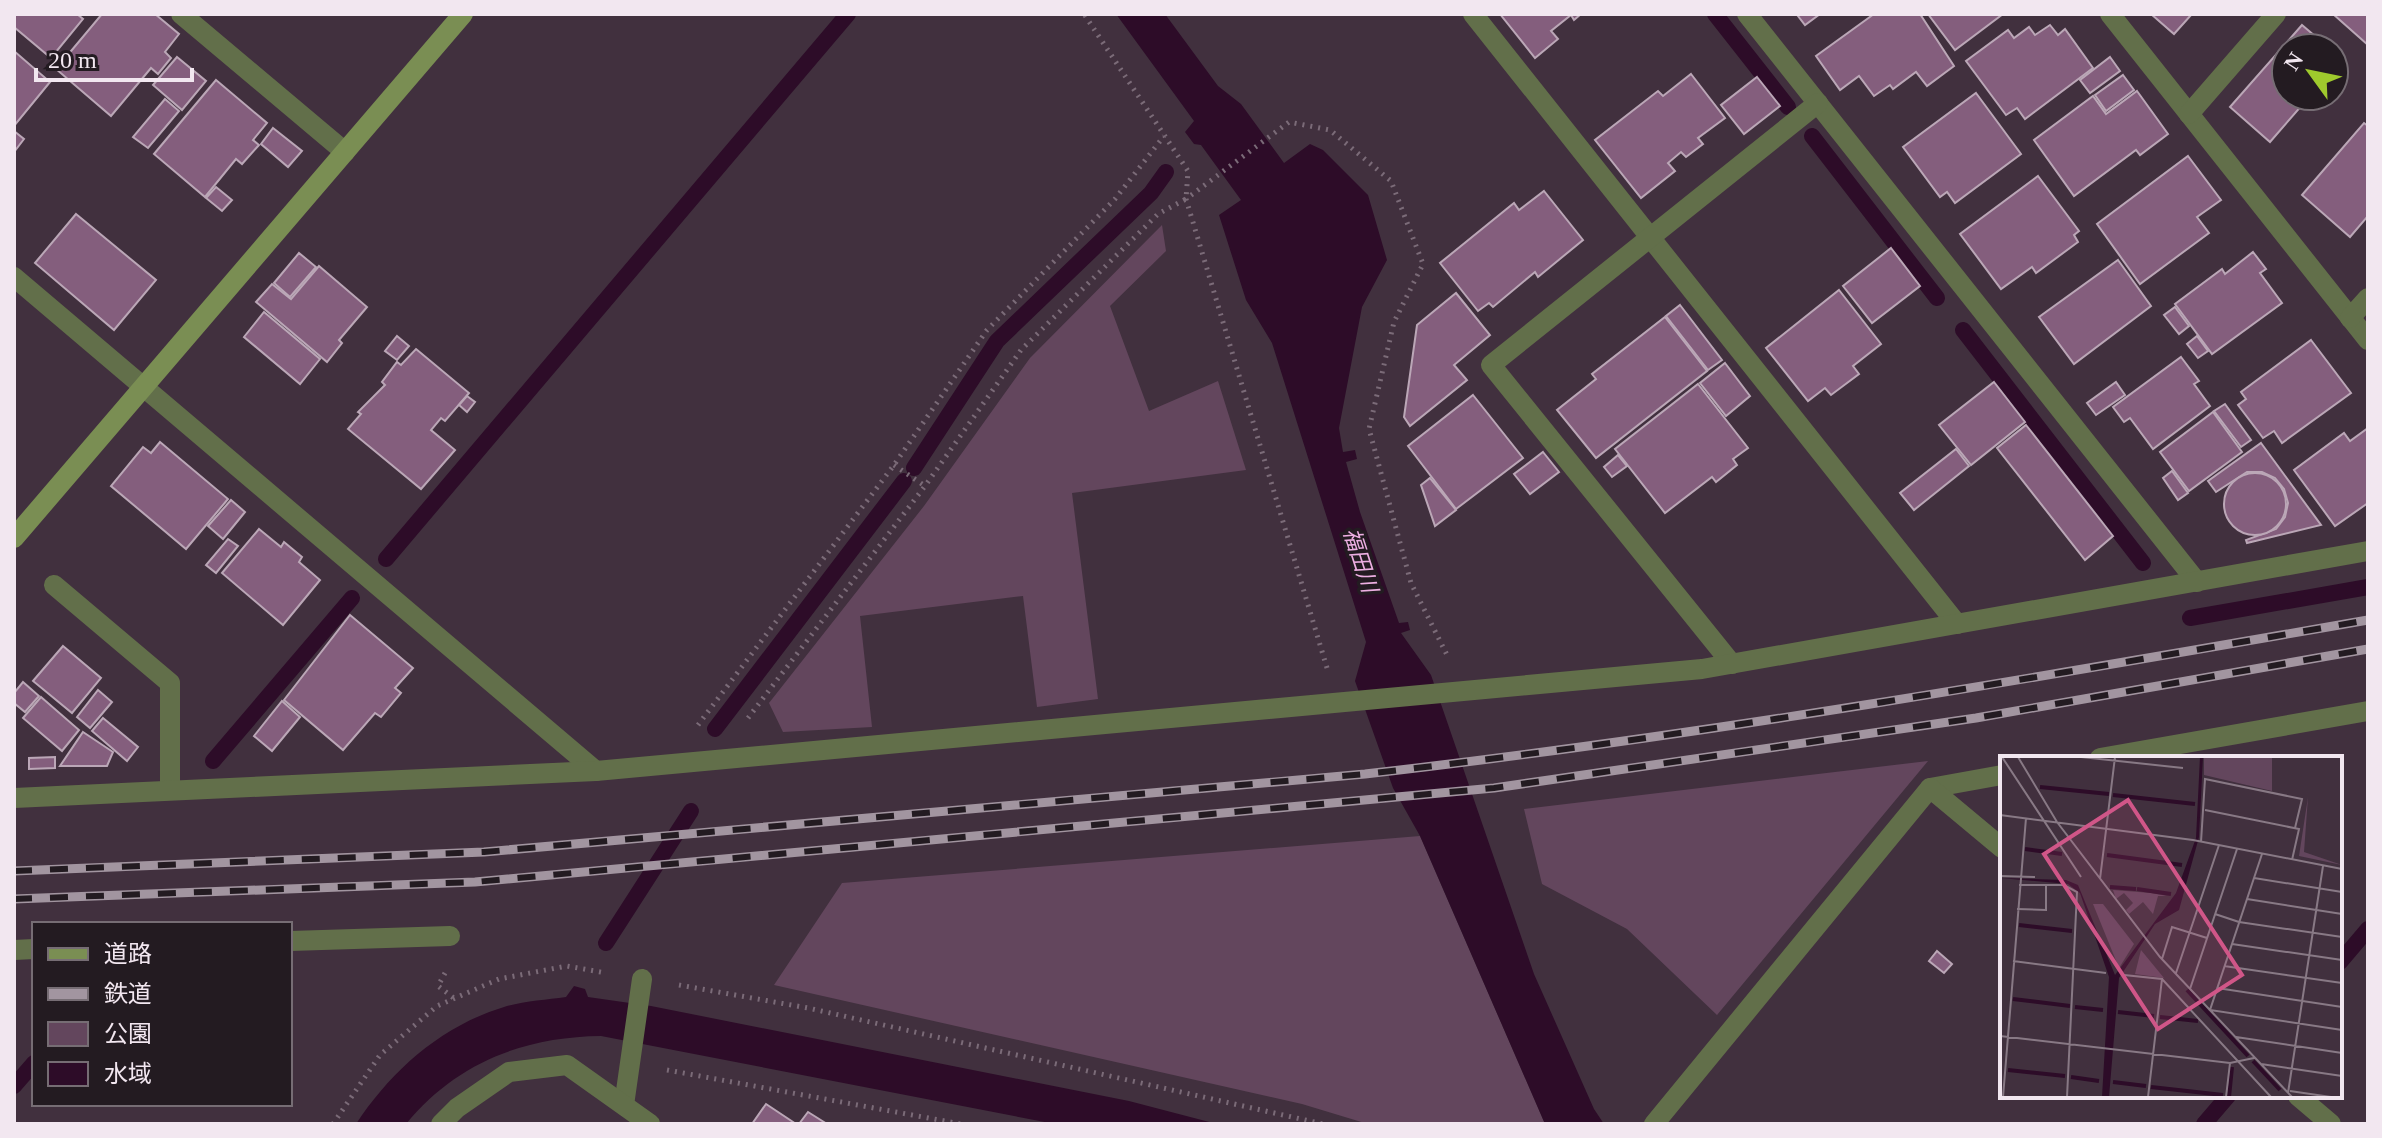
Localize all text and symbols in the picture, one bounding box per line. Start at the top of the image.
scale bar [36,32,192,82]
north arrow [2270,32,2350,112]
text: 20 m [48,47,97,73]
text: N [2279,48,2309,75]
water label: 福田川 [1338,525,1383,597]
inset map [2000,756,2342,1098]
legend [32,922,292,1106]
text: 道路 [104,941,152,967]
text: 鉄道 [104,981,152,1007]
text: 公園 [104,1021,152,1047]
text: 水域 [104,1061,152,1087]

